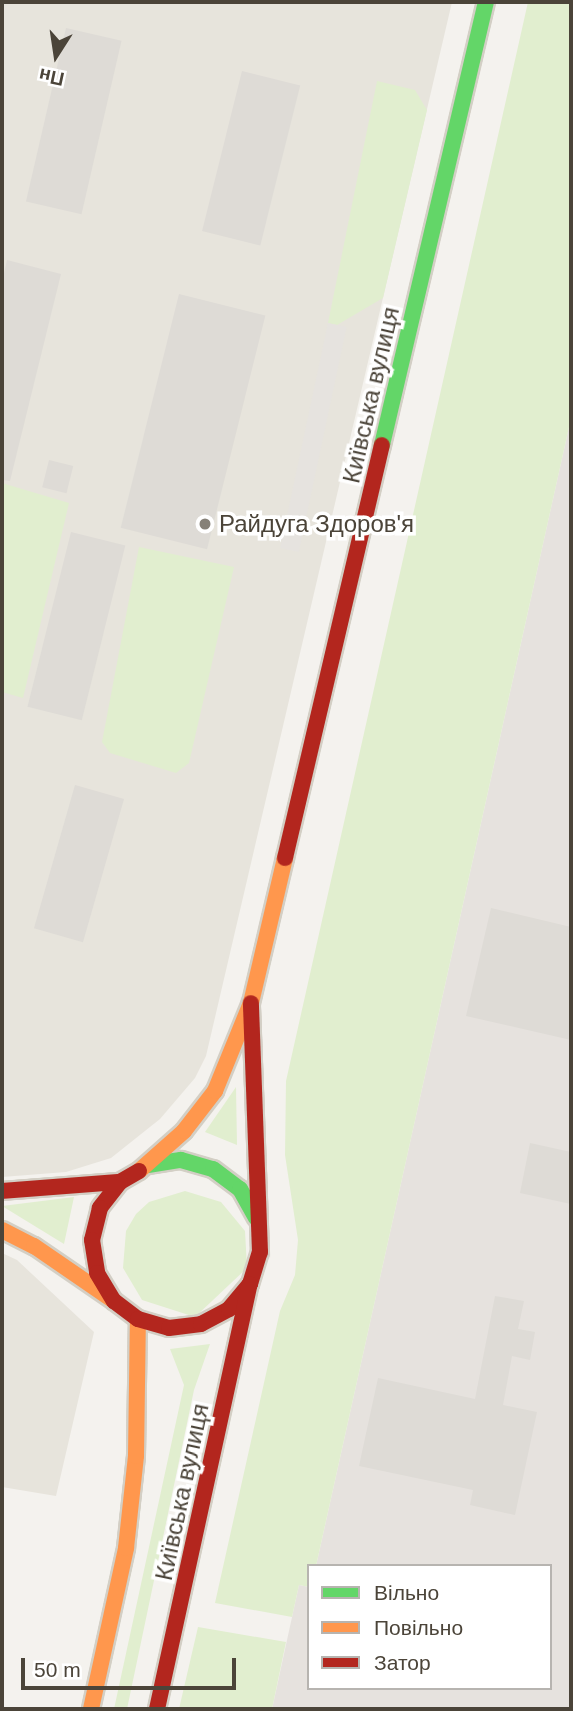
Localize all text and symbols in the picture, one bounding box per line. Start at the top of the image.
north arrow [21,21,91,91]
text: Пн [37,64,66,90]
street label: Київська вулиця [337,304,405,486]
place label: Райдуга Здоров'я [219,510,414,538]
marker: Райдуга Здоров'я [197,516,213,532]
street label: Київська вулиця [149,1401,215,1583]
legend [307,1564,552,1690]
text: Вільно [374,1581,439,1604]
text: Повільно [374,1616,463,1639]
scale bar [24,1644,240,1688]
text: Затор [374,1651,431,1674]
text: 50 m [34,1658,81,1681]

